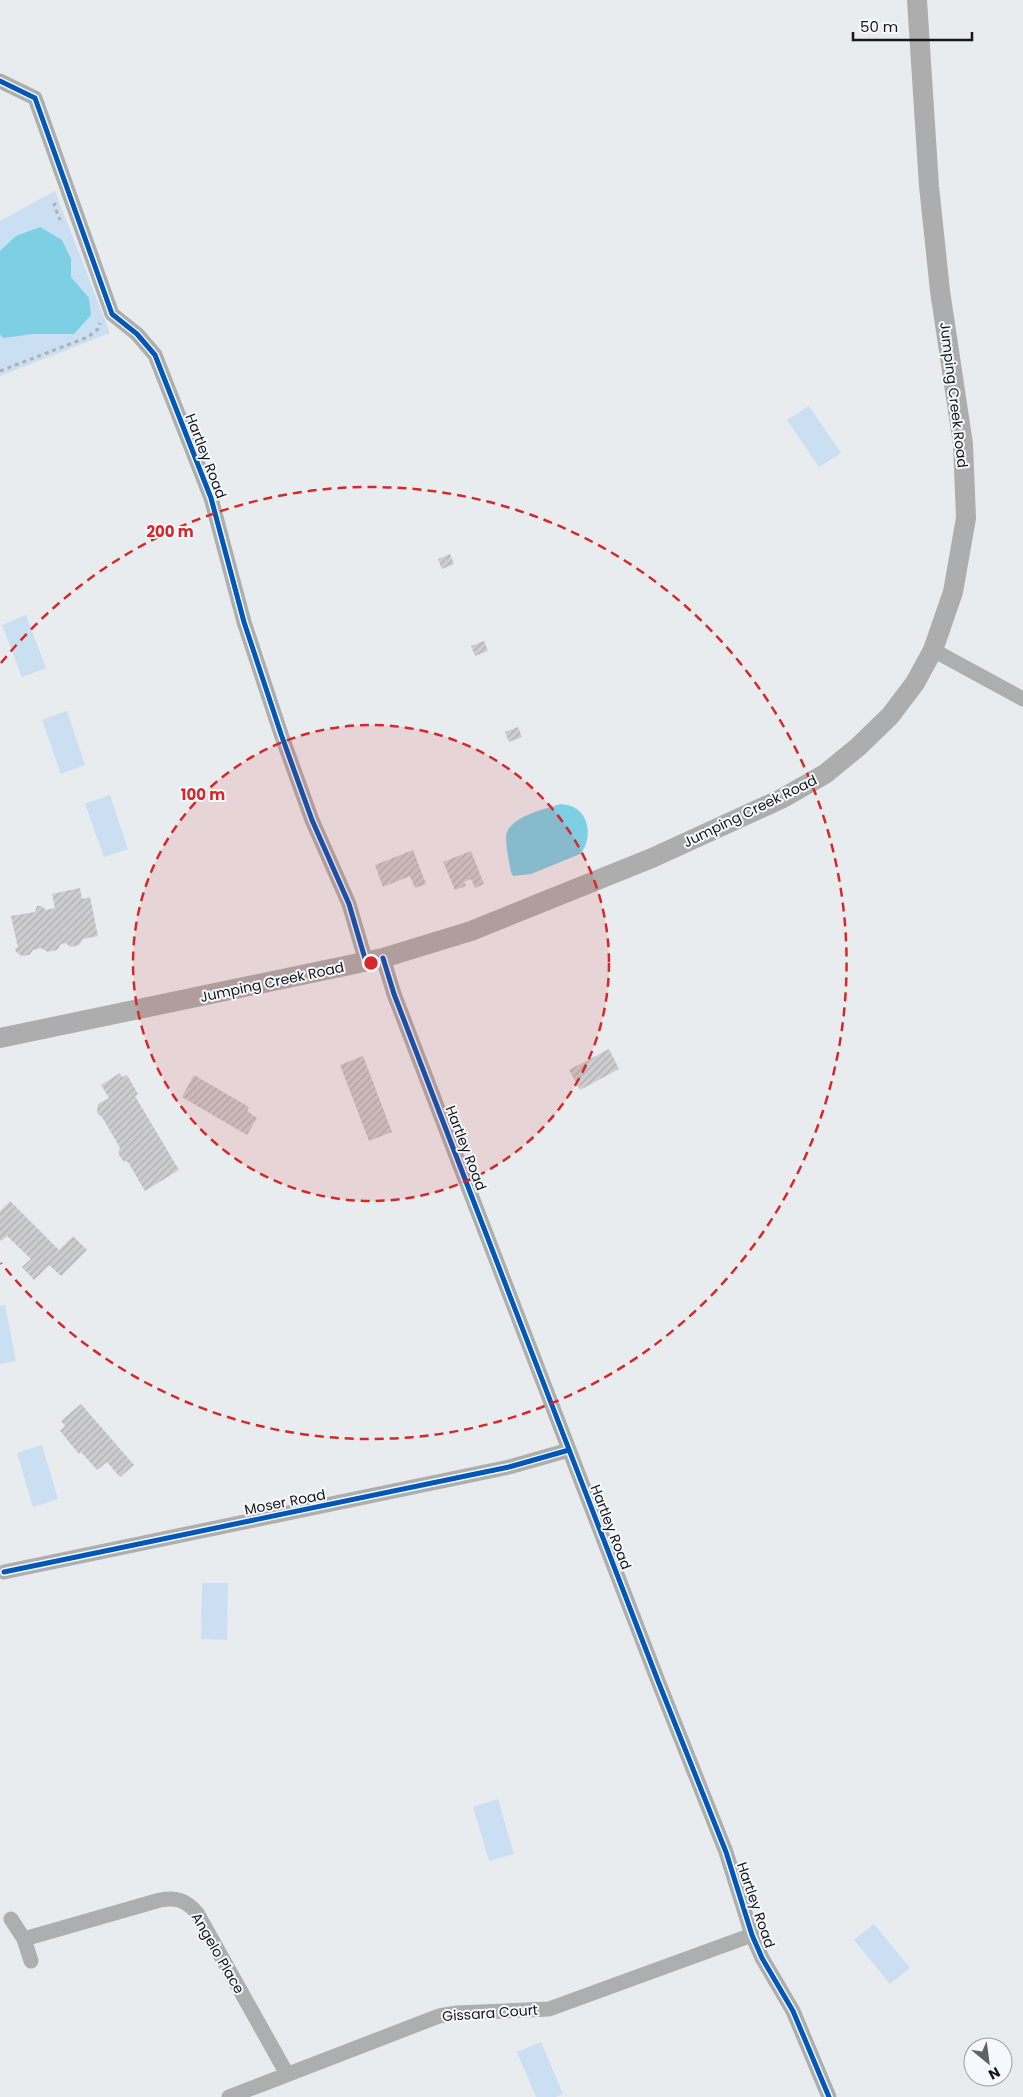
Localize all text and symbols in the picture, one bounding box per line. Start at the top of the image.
scale bar [853,10,972,42]
text: 50 m [860,16,898,37]
street label: Jumping Creek Road [935,321,973,469]
street label: Hartley Road [181,411,231,501]
text: 200 m [146,521,194,542]
street label: Jumping Creek Road [680,770,820,852]
text: 100 m [181,784,225,805]
centre of rings [362,954,380,972]
street label: Jumping Creek Road [198,957,346,1007]
street label: Hartley Road [441,1103,491,1193]
street label: Hartley Road [586,1482,636,1572]
street label: Moser Road [243,1484,327,1520]
street label: Hartley Road [732,1859,780,1951]
street label: Angelo Place [187,1909,250,1998]
street label: Gissara Court [441,2000,539,2026]
north arrow [963,2037,1013,2087]
text: N [985,2062,1004,2085]

